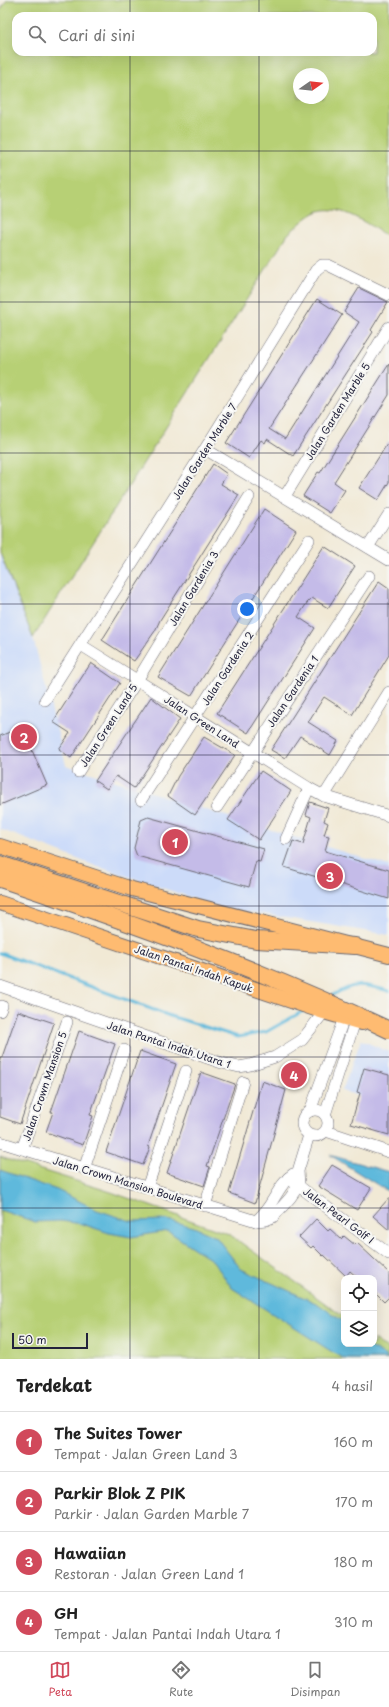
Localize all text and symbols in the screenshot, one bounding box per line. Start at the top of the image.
search box [12,12,377,56]
icon: search [26,23,48,45]
text: Cari di sini [58,23,135,46]
north arrow [293,68,329,104]
street label: Jalan Garden Marble 5 [301,359,373,463]
street label: Jalan Garden Marble 7 [168,400,240,502]
street label: Jalan Gardenia 3 [165,548,221,628]
your location [237,599,257,619]
street label: Jalan Gardenia 2 [197,628,257,708]
street label: Jalan Gardenia 1 [263,652,321,730]
street label: Jalan Green Land 5 [75,680,141,769]
street label: Jalan Green Land [162,691,242,751]
pin: 2 [11,722,37,752]
pin: 1 [162,827,188,857]
pin: 3 [317,861,343,891]
street label: Jalan Pantai Indah Kapuk [133,941,255,995]
street label: Jalan Pantai Indah Utara 1 [105,1017,233,1071]
street label: Jalan Crown Mansion 5 [18,1029,70,1143]
pin: 4 [281,1060,307,1090]
street label: Jalan Crown Mansion Boulevard [51,1152,205,1212]
street label: Jalan Pearl Golf I [300,1183,378,1247]
map controls [341,1275,377,1347]
button: locate [341,1275,377,1311]
button: layers [341,1311,377,1347]
scale bar [12,1331,88,1350]
text: 50 m [18,1331,47,1348]
text: Terdekat [16,1372,92,1398]
text: 4 hasil [331,1376,373,1395]
text: The Suites Tower [54,1421,182,1444]
text: 1 [26,1432,32,1451]
text: 160 m [334,1432,373,1451]
text: Tempat · Jalan Green Land 3 [54,1444,238,1463]
text: Parkir Blok Z PIK [54,1481,185,1504]
text: 2 [24,1492,34,1511]
text: 170 m [335,1492,373,1511]
text: Parkir · Jalan Garden Marble 7 [54,1504,249,1523]
text: Hawaiian [54,1541,126,1564]
text: 3 [25,1552,33,1571]
text: 180 m [334,1552,373,1571]
text: Restoran · Jalan Green Land 1 [54,1564,244,1583]
text: GH [54,1601,78,1624]
text: 4 [25,1612,33,1631]
text: 310 m [334,1612,373,1631]
text: Tempat · Jalan Pantai Indah Utara 1 [54,1624,281,1643]
tab: Peta [48,1659,72,1700]
tab: Rute [169,1659,193,1700]
tab: Disimpan [290,1659,340,1700]

